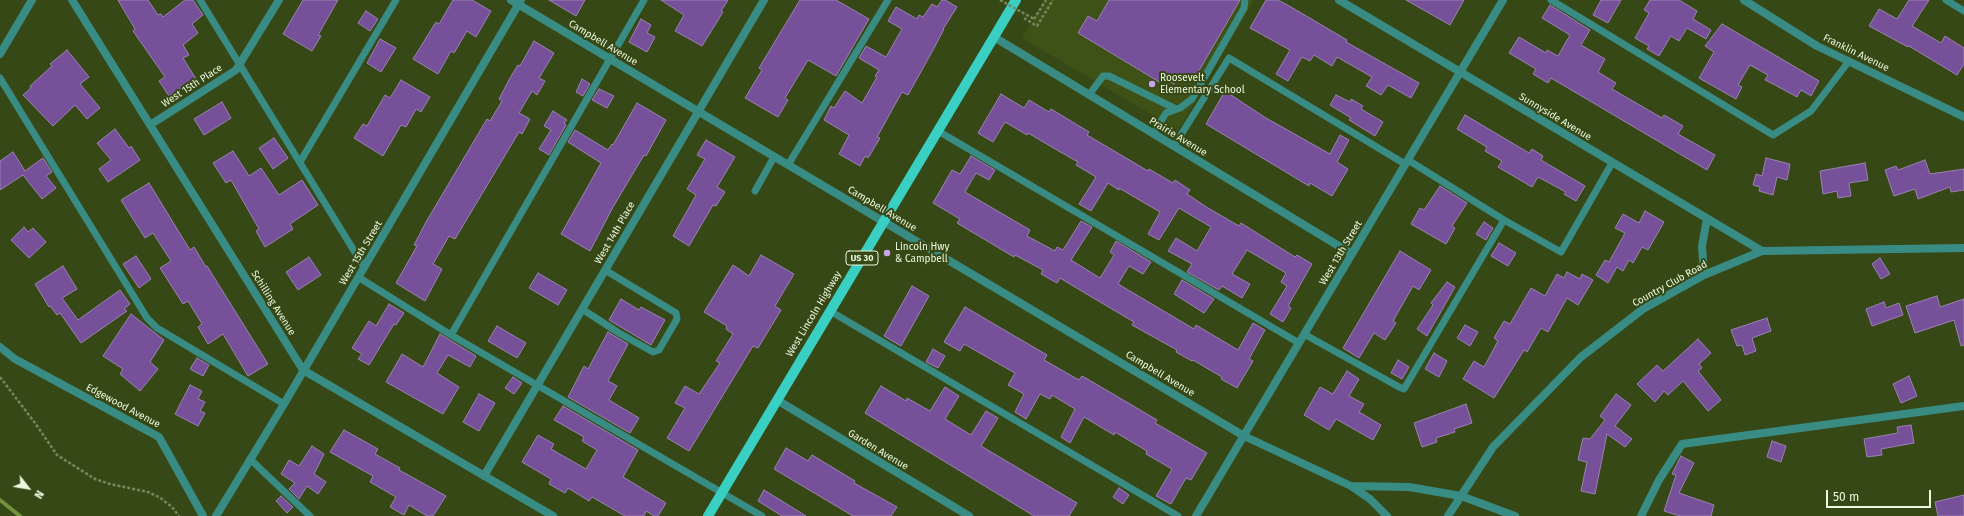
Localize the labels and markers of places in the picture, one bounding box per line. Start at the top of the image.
place label: Roosevelt Elementary School [1160,72,1245,96]
marker: Roosevelt Elementary School [1147,79,1157,89]
place label: Lincoln Hwy & Campbell [895,241,949,264]
marker: Lincoln Hwy & Campbell [882,248,892,258]

